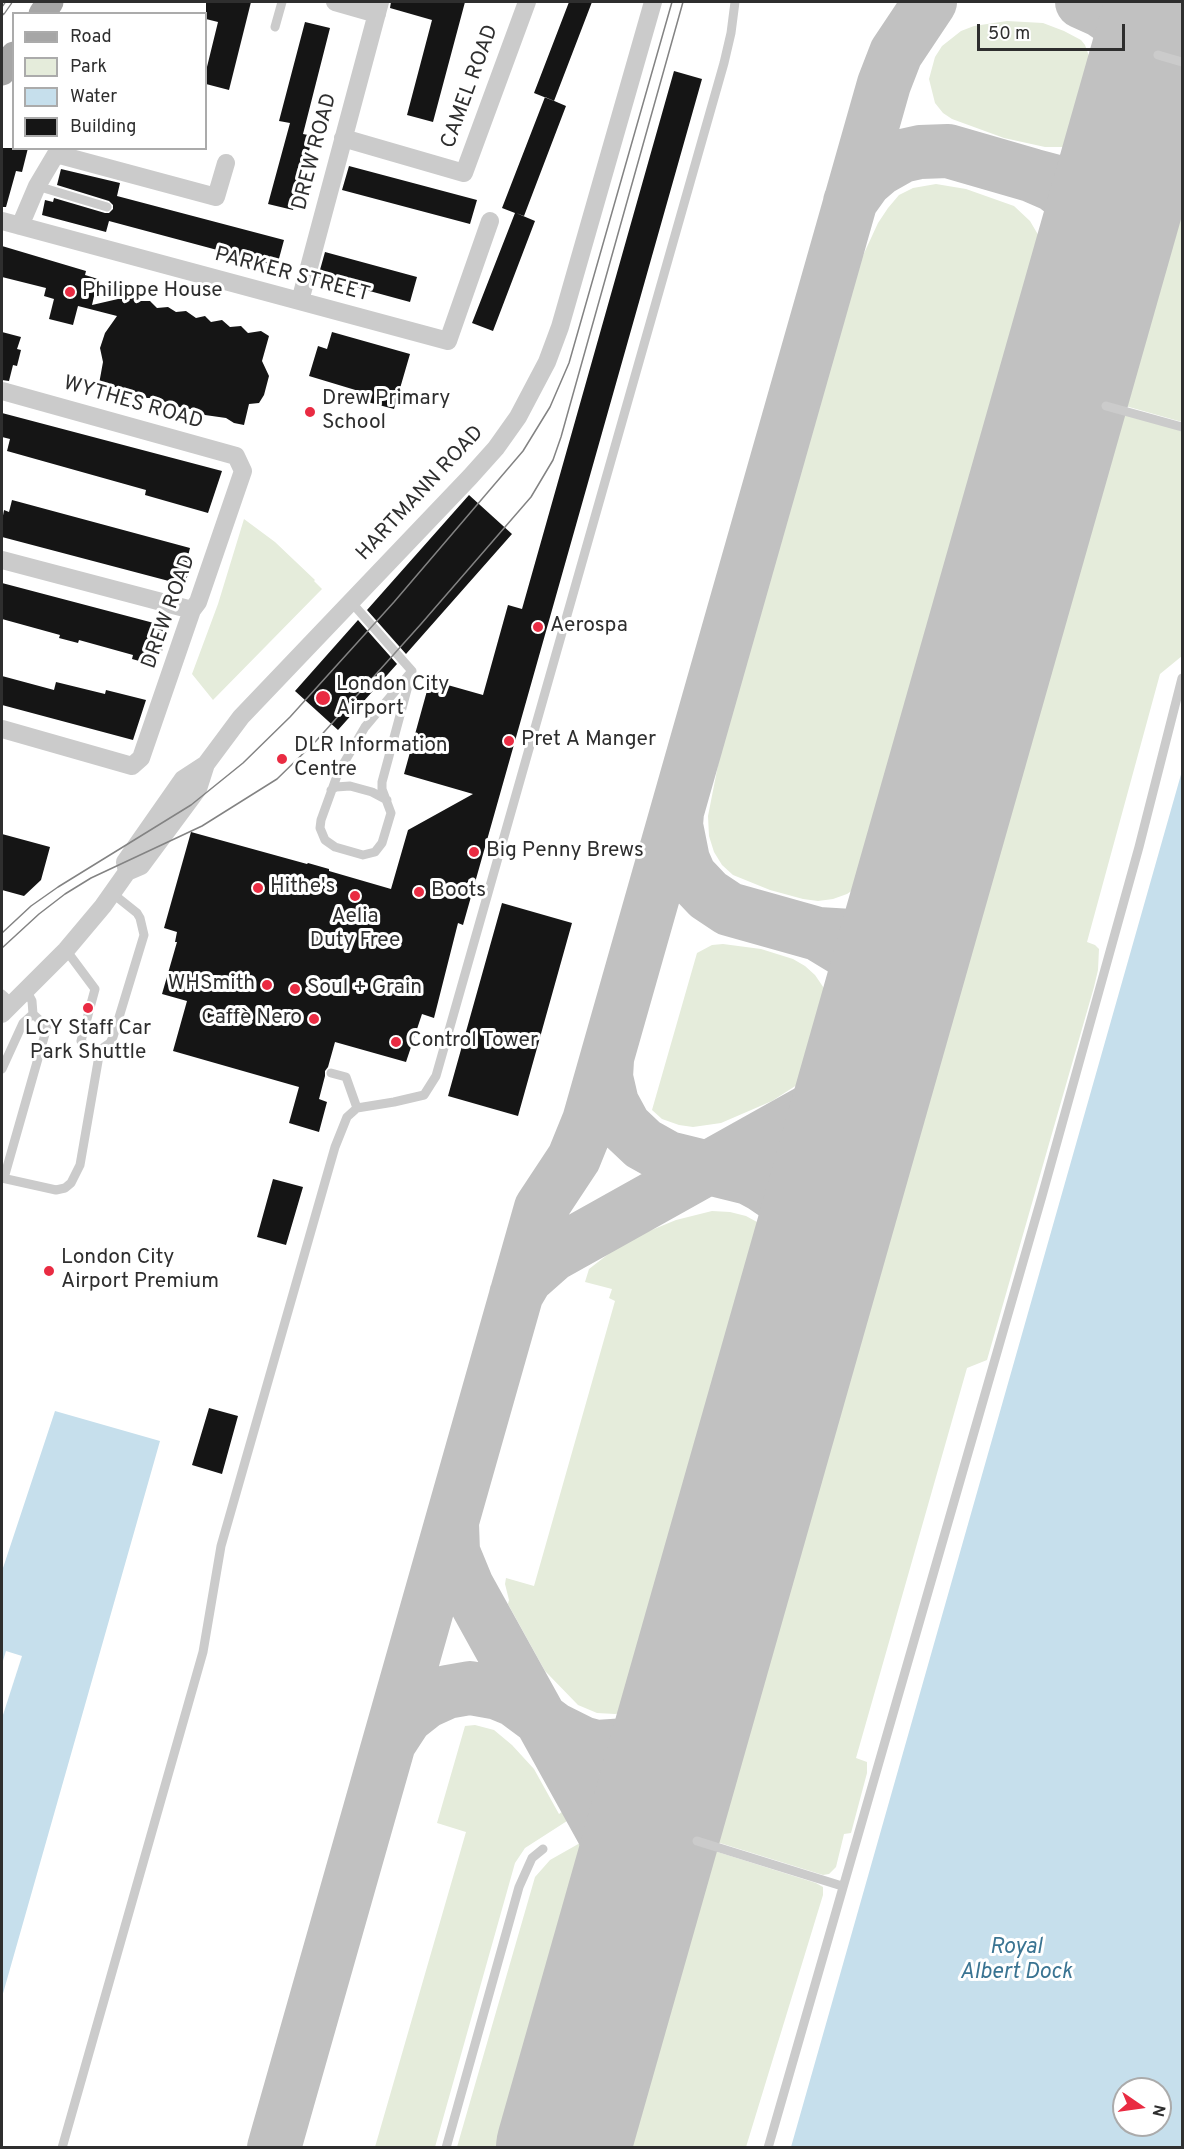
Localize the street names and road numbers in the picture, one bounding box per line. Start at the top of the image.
street label: CAMEL ROAD [437,22,505,152]
street label: DREW ROAD [288,91,344,213]
street label: PARKER STREET [212,243,372,309]
street label: WYTHES ROAD [60,372,206,436]
street label: HARTMANN ROAD [352,421,490,567]
street label: DREW ROAD [138,551,202,673]

